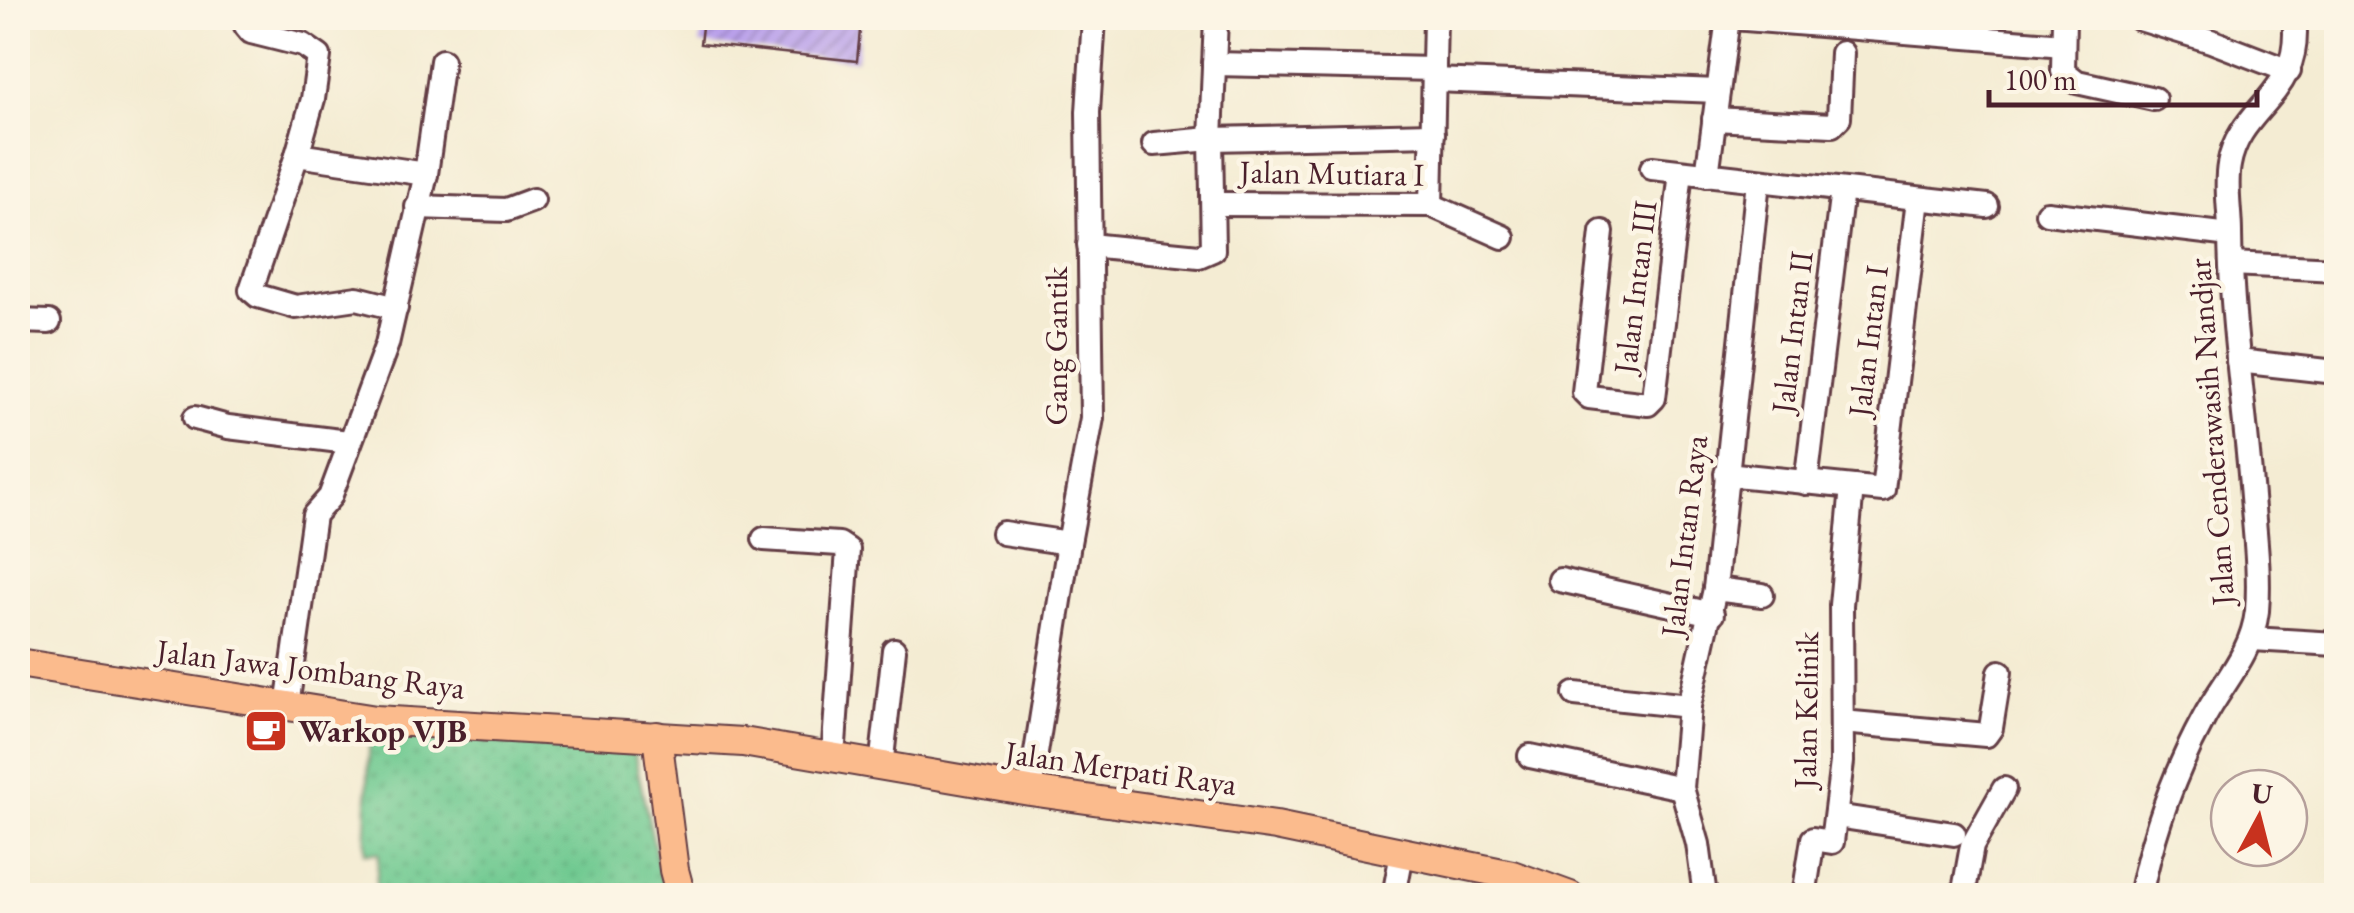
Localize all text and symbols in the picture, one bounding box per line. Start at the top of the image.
scale bar [1989,45,2256,107]
text: 100 m [2004,60,2077,99]
street label: Jalan Mutiara I [1236,150,1425,196]
street label: Jalan Intan III [1603,198,1666,379]
street label: Jalan Intan II [1761,248,1823,418]
street label: Jalan Cenderawasih Nandjar [2178,257,2244,610]
street label: Jalan Intan I [1838,263,1898,422]
street label: Gang Gantik [1035,265,1077,426]
street label: Jalan Intan Raya [1650,433,1717,642]
street label: Jalan Jawa Jombang Raya [152,629,468,709]
street label: Jalan Kelinik [1784,630,1828,792]
cafe icon: Warkop VJB [243,708,289,754]
place label: Warkop VJB [298,710,467,752]
street label: Jalan Merpati Raya [1000,731,1240,805]
north arrow [2209,768,2309,868]
text: U [2249,774,2275,812]

